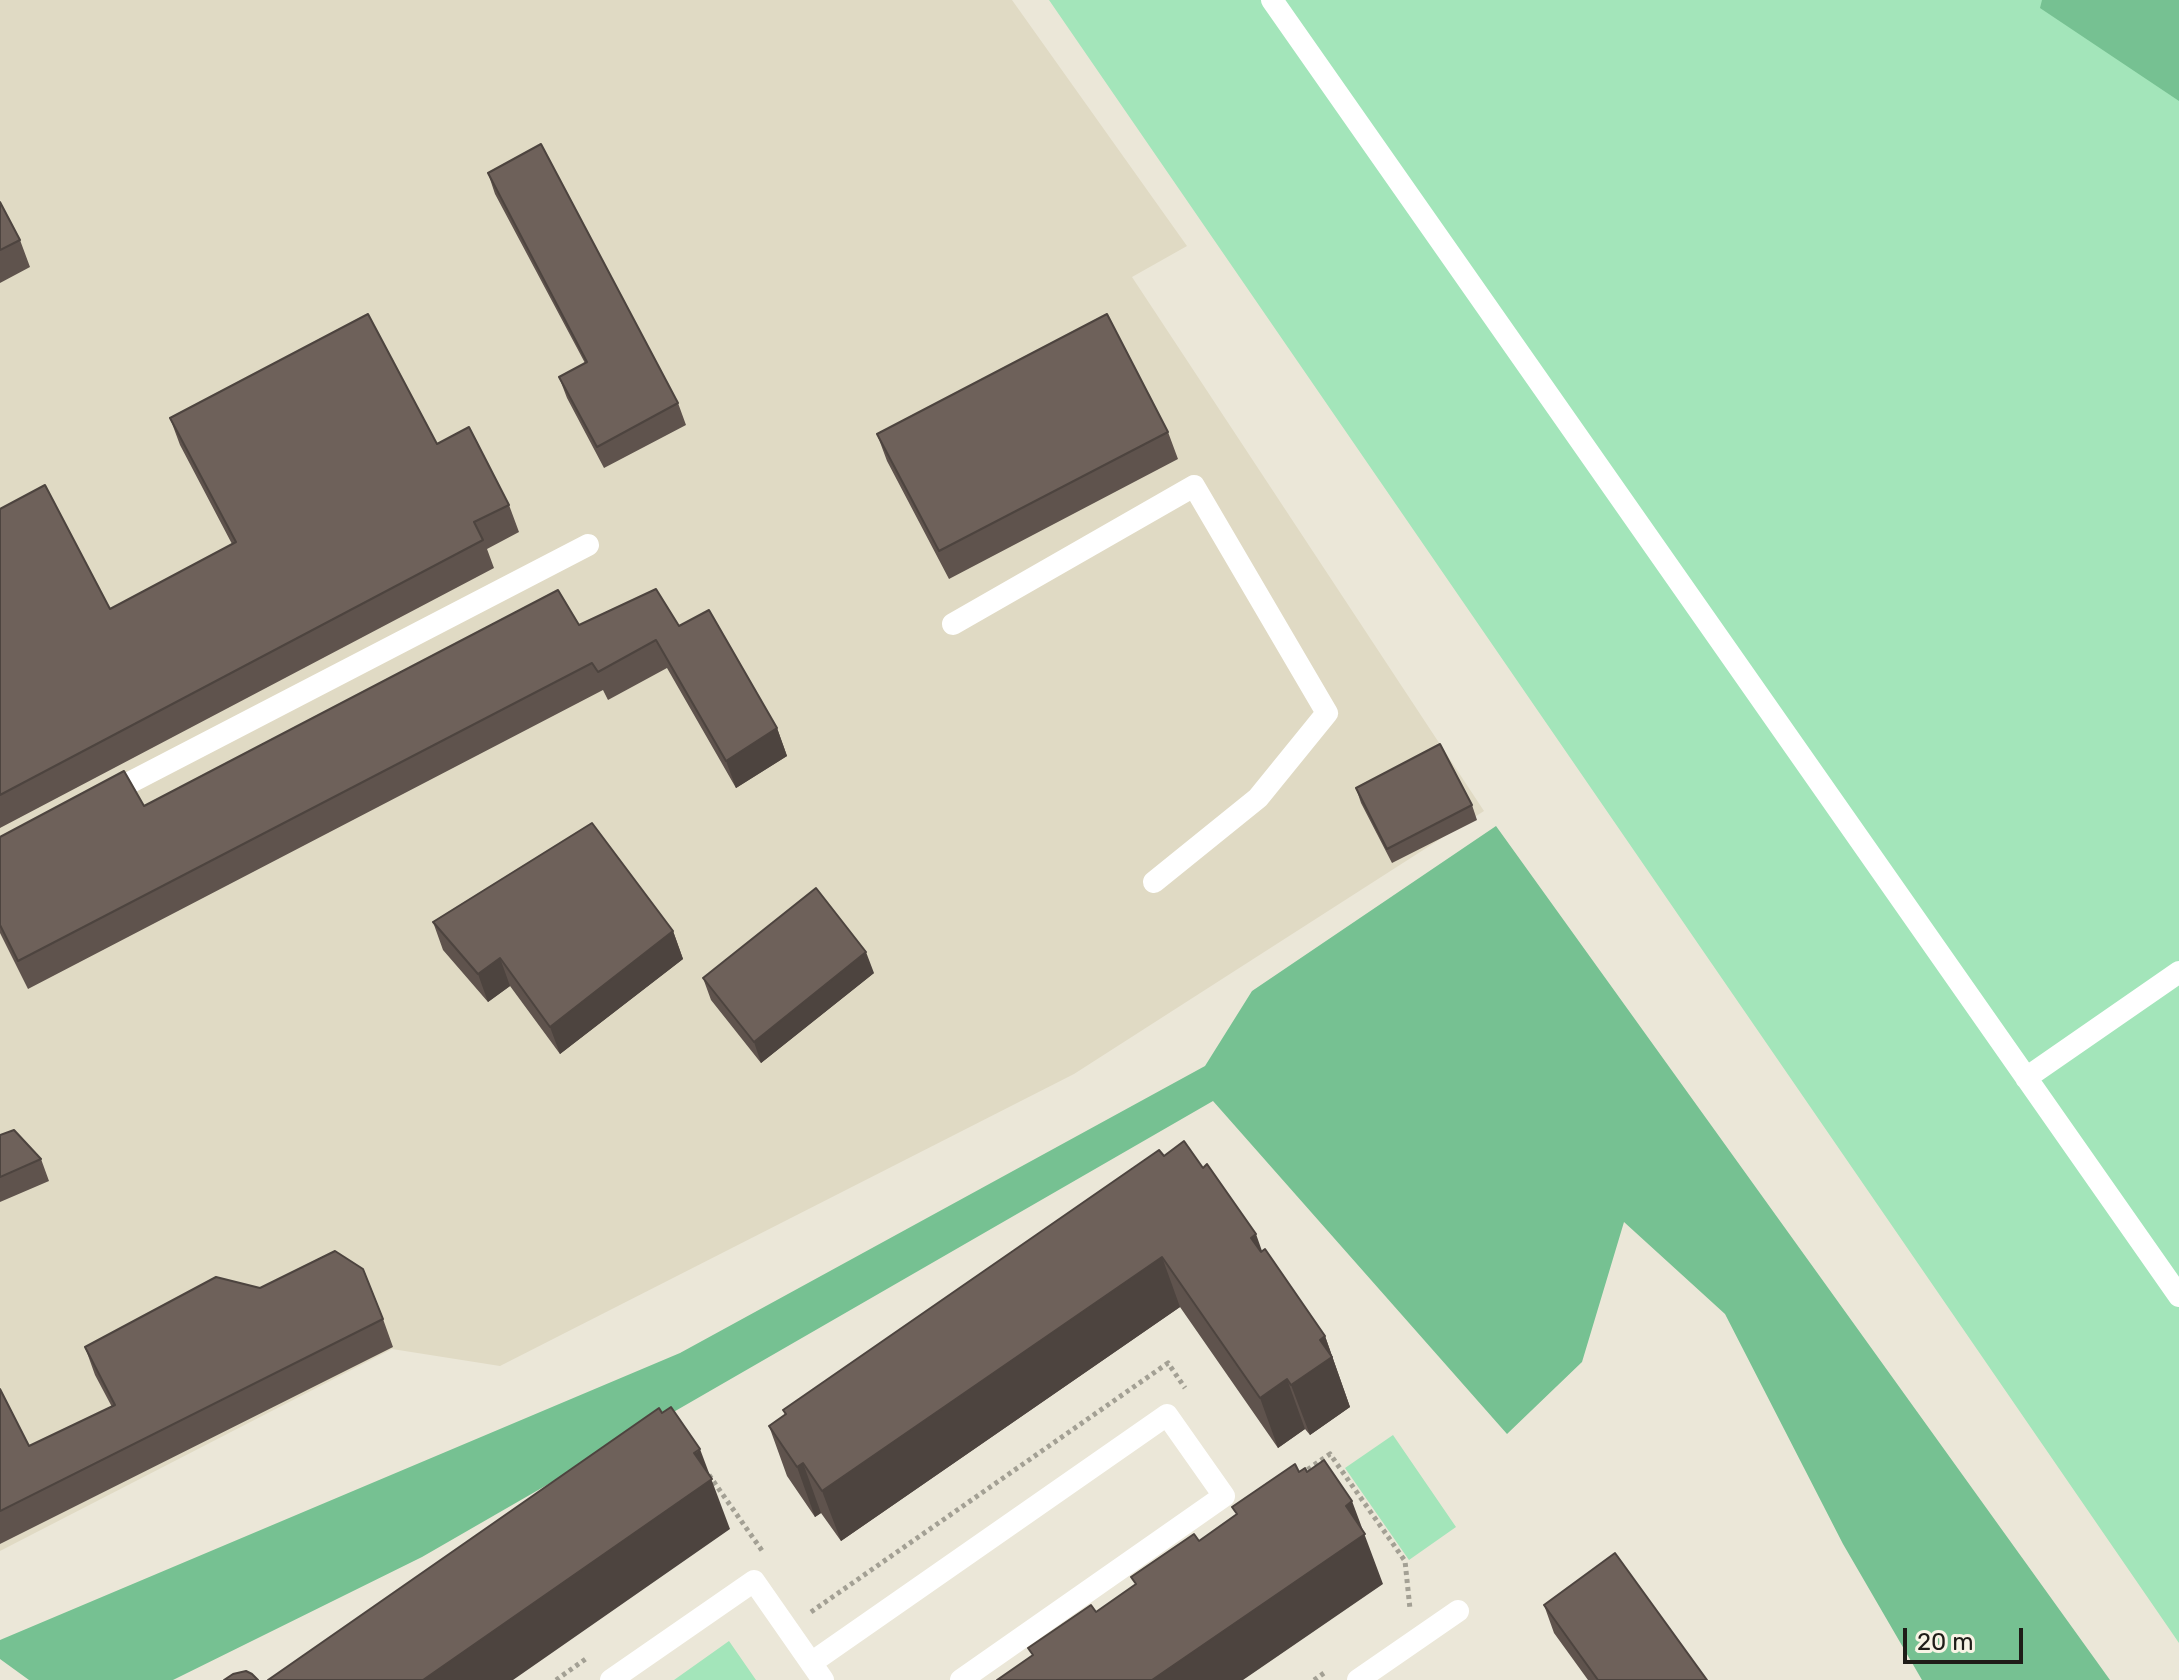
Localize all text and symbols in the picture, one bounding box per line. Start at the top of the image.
scale bar [1907,1612,2027,1662]
text: 20 m [1917,1628,1974,1656]

